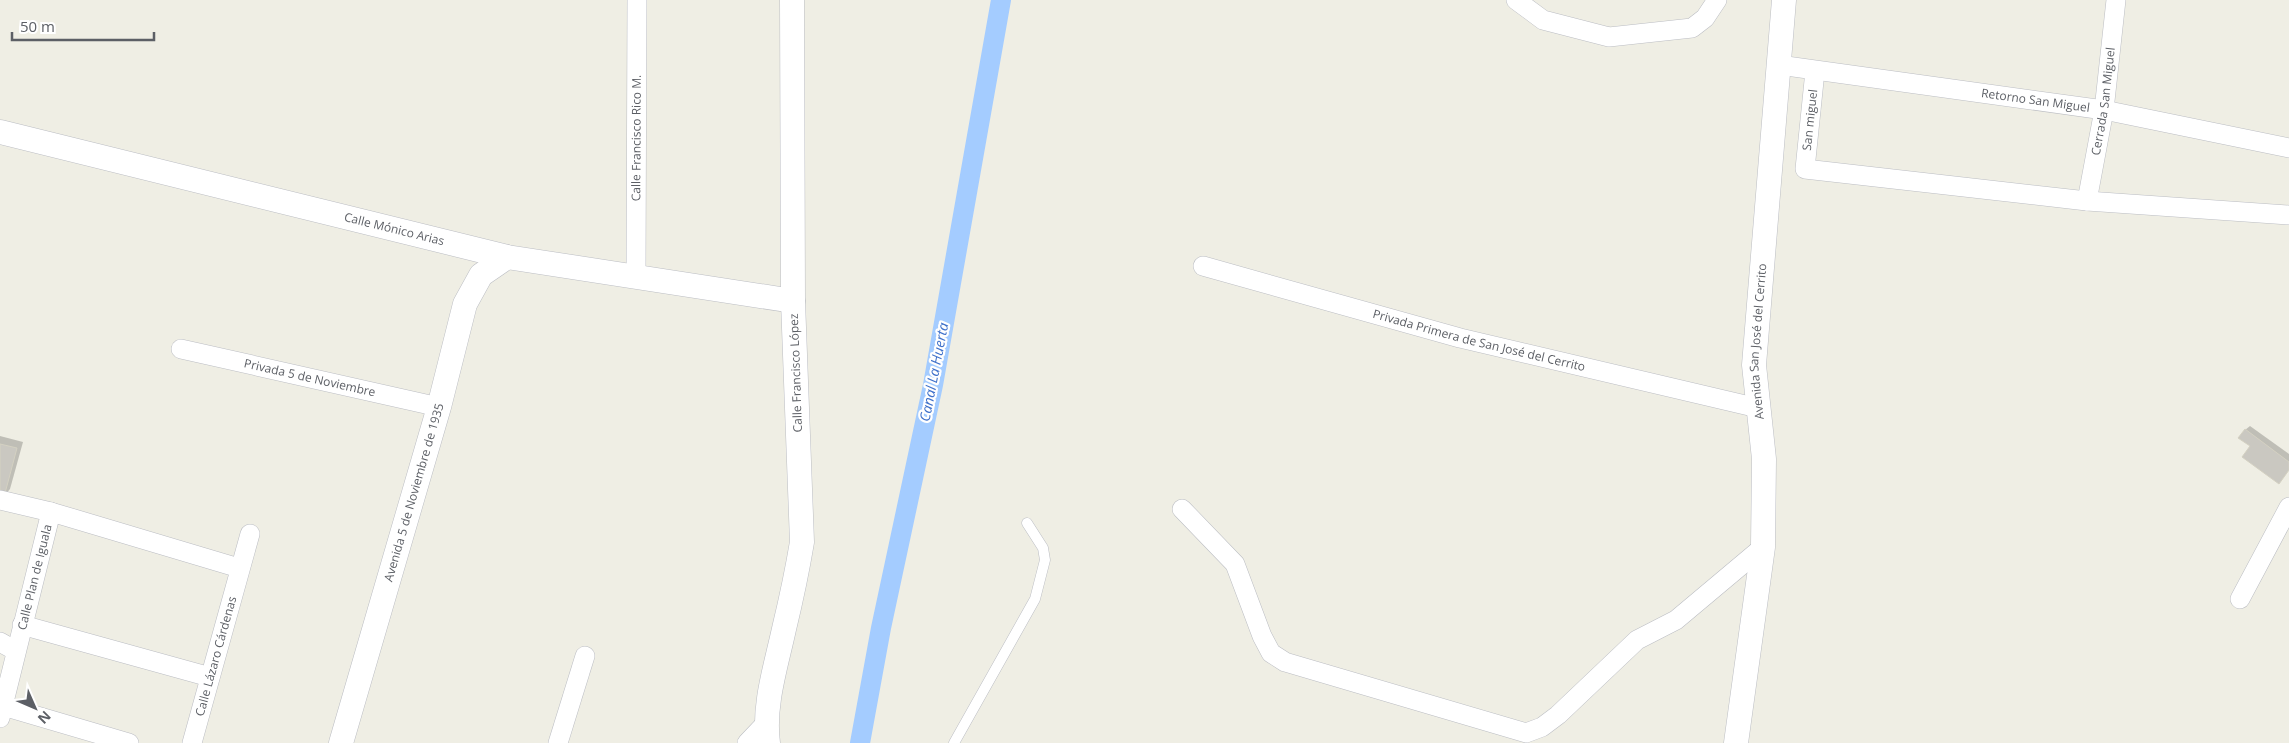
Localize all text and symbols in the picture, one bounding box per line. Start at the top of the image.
scale bar [12,10,155,42]
text: 50 m [20,16,55,36]
street label: Cerrada San Miguel [2087,46,2119,157]
street label: Calle Francisco Rico M. [627,75,645,201]
street label: Retorno San Miguel [1980,84,2091,116]
street label: San miguel [1798,88,1821,151]
street label: Calle Mónico Arias [342,208,446,249]
street label: Avenida San José del Cerrito [1745,263,1770,420]
street label: Privada Primera de San José del Cerrito [1371,305,1587,375]
street label: Calle Francisco López [785,313,806,433]
water label: Canal La Huerta [915,321,952,423]
street label: Privada 5 de Noviembre [242,354,378,401]
street label: Avenida 5 de Noviembre de 1935 [380,401,448,584]
street label: Calle Plan de Iguala [13,522,56,632]
street label: Calle Lázaro Cárdenas [191,594,240,718]
north arrow [10,683,60,733]
text: N [34,707,55,728]

